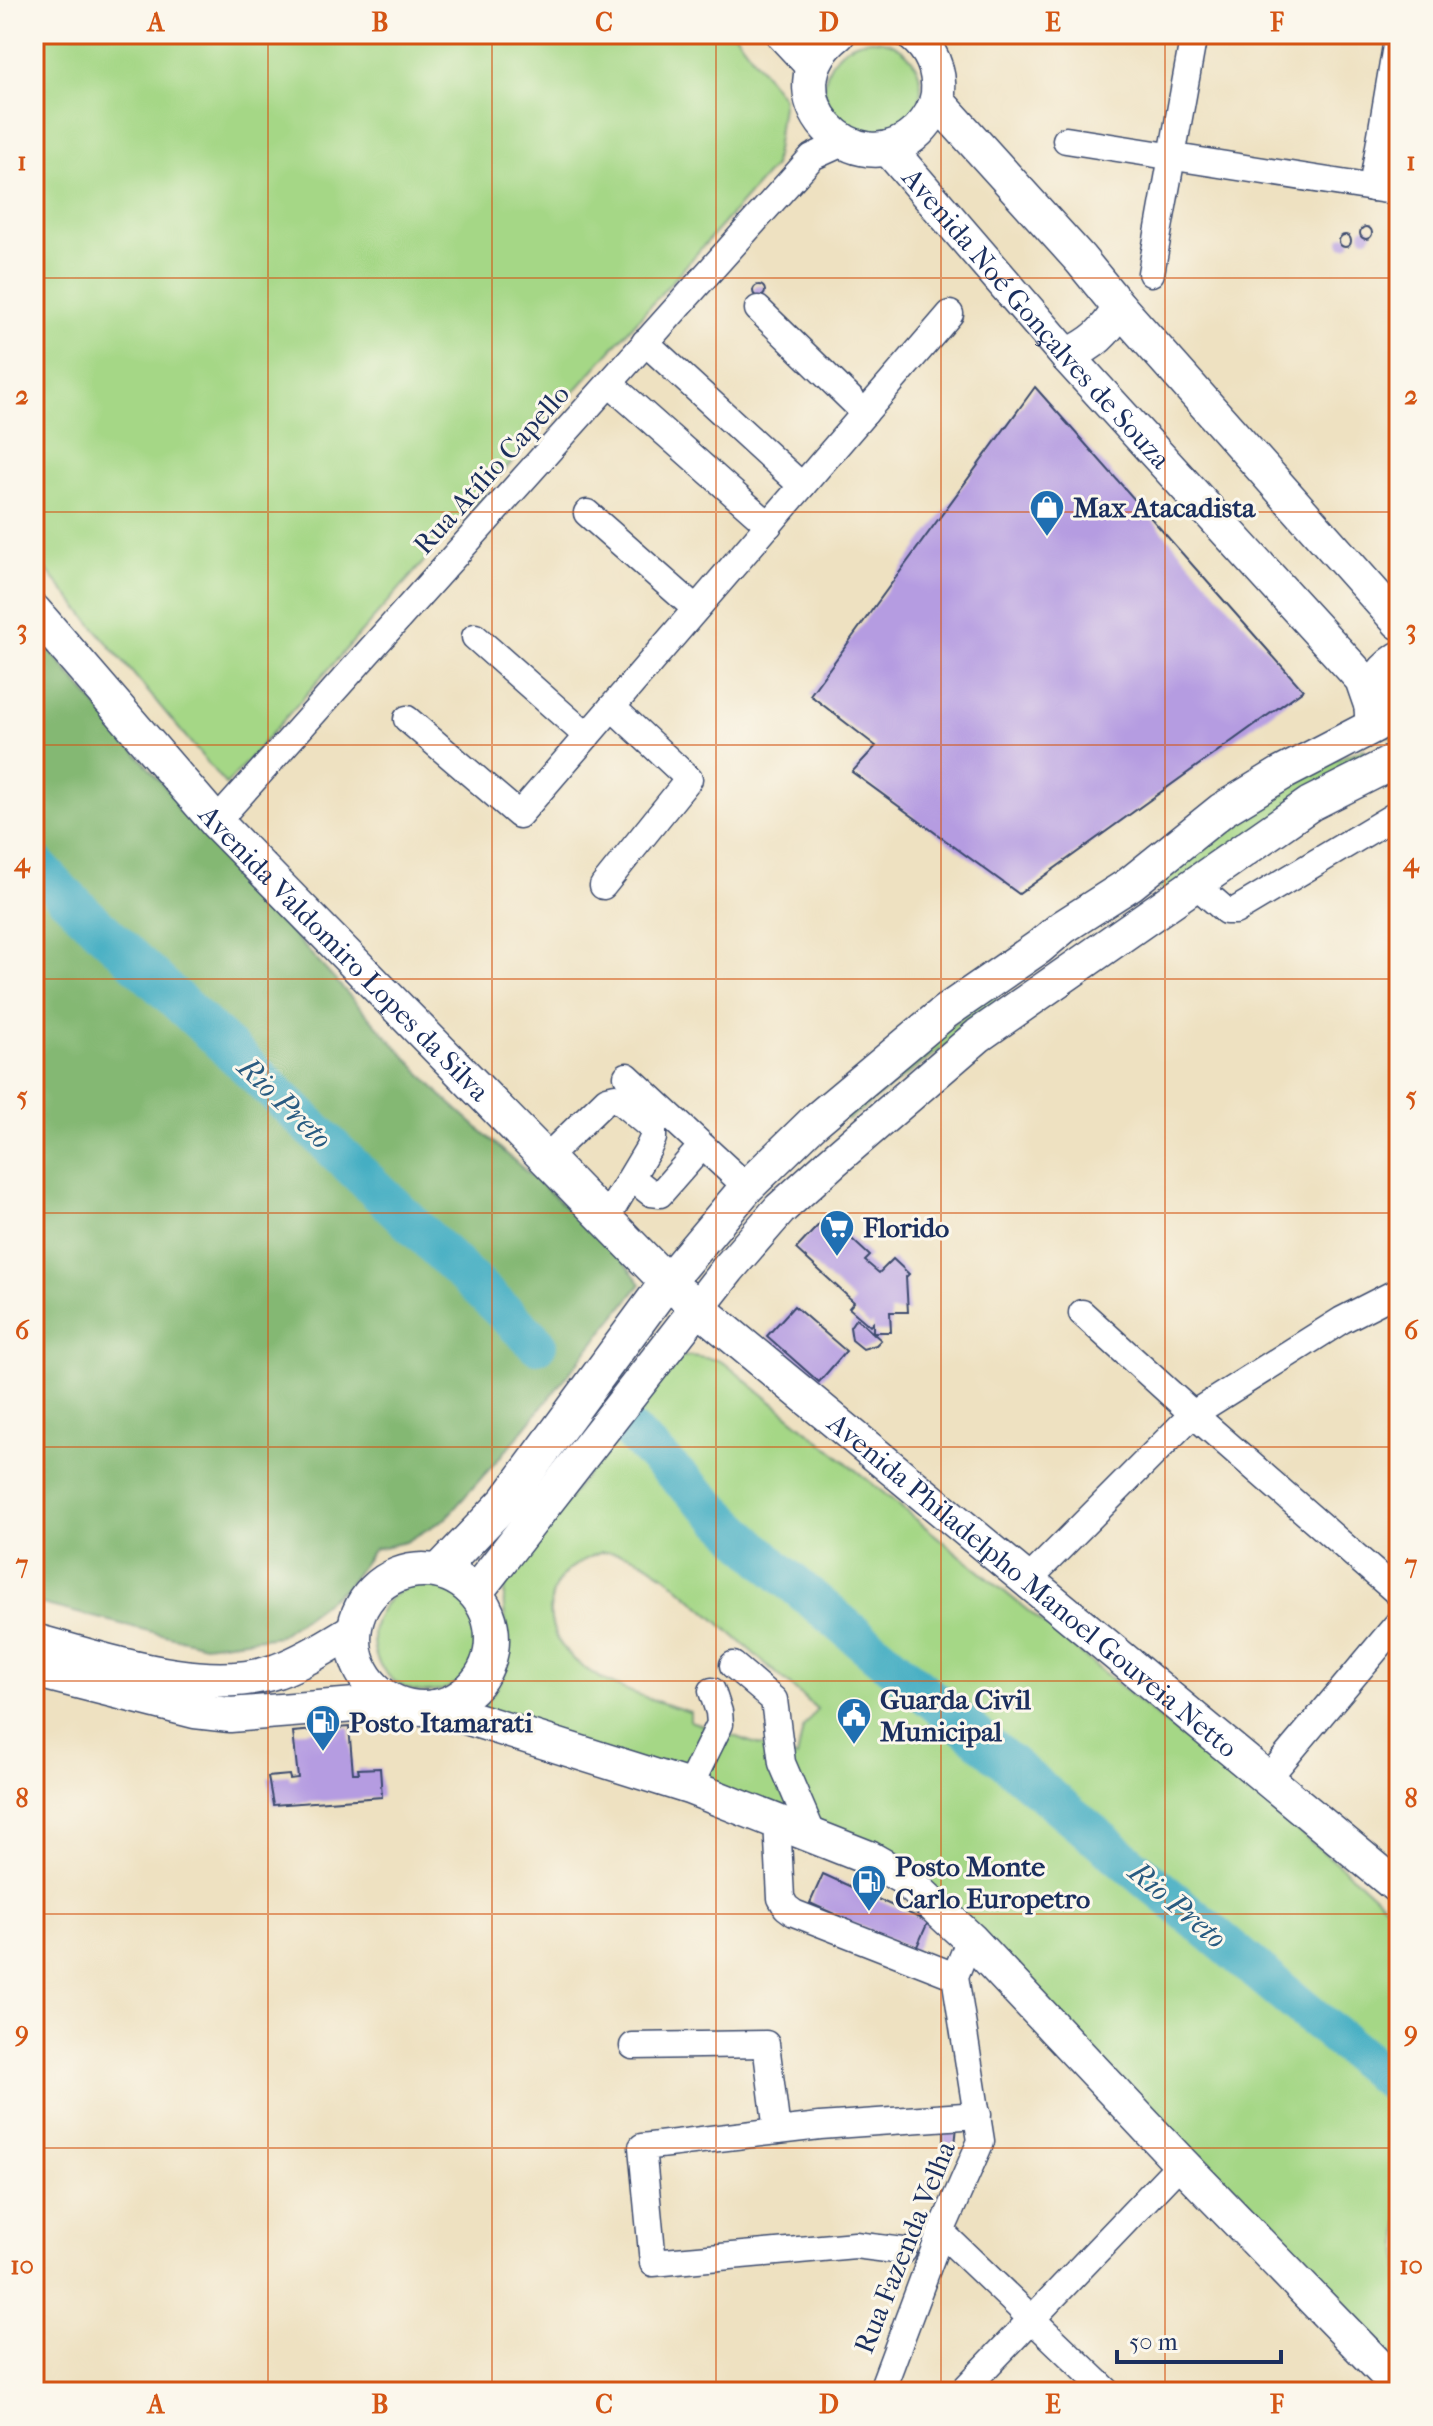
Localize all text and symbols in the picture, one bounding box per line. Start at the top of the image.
text: A [146,7,166,38]
text: B [372,7,389,38]
text: C [595,7,613,38]
text: D [819,7,839,38]
text: E [1045,7,1061,38]
text: F [1269,7,1284,38]
text: 1 [17,146,27,177]
text: 1 [1406,146,1416,177]
street label: Avenida Noé Gonçalves de Souza [895,161,1178,476]
street label: Rua Atílio Capello [406,378,576,561]
text: 2 [15,380,29,411]
text: 2 [1404,380,1418,411]
shop icon: Max Atacadista [1028,488,1066,538]
place label: Max Atacadista [1073,491,1256,524]
text: 3 [17,614,27,645]
text: 3 [1406,614,1416,645]
street label: Avenida Valdomiro Lopes da Silva [191,798,497,1109]
text: 4 [13,847,31,879]
text: 4 [1402,847,1420,879]
water label: Rio Preto [229,1049,339,1156]
text: 5 [16,1081,28,1112]
text: 5 [1405,1081,1417,1112]
supermarket icon: Florido [818,1208,856,1258]
place label: Florido [863,1211,949,1244]
text: 6 [15,1315,30,1346]
text: 6 [1404,1315,1419,1346]
street label: Avenida Philadelpho Manoel Gouveia Netto [820,1406,1244,1764]
text: 7 [15,1549,29,1580]
text: 7 [1404,1549,1418,1580]
place label: Guarda Civil Municipal [880,1683,1031,1748]
public building icon: Guarda Civil Municipal [835,1696,873,1746]
fuel station icon: Posto Itamarati [304,1703,342,1753]
place label: Posto Itamarati [349,1706,534,1739]
text: 8 [15,1783,29,1814]
text: 8 [1404,1783,1418,1814]
place label: Posto Monte Carlo Europetro [895,1850,1090,1915]
water label: Rio Preto [1120,1853,1233,1956]
fuel station icon: Posto Monte Carlo Europetro [850,1863,888,1913]
text: 9 [14,2016,29,2047]
text: 9 [1403,2016,1418,2047]
street label: Rua Fazenda Velha [847,2135,962,2358]
text: 10 [10,2250,34,2281]
text: 10 [1399,2250,1423,2281]
scale bar [1117,2314,1281,2364]
text: 50 m [1129,2328,1178,2356]
text: A [146,2389,166,2420]
text: B [372,2389,389,2420]
text: C [595,2389,613,2420]
text: D [819,2389,839,2420]
text: E [1045,2389,1061,2420]
text: F [1269,2389,1284,2420]

